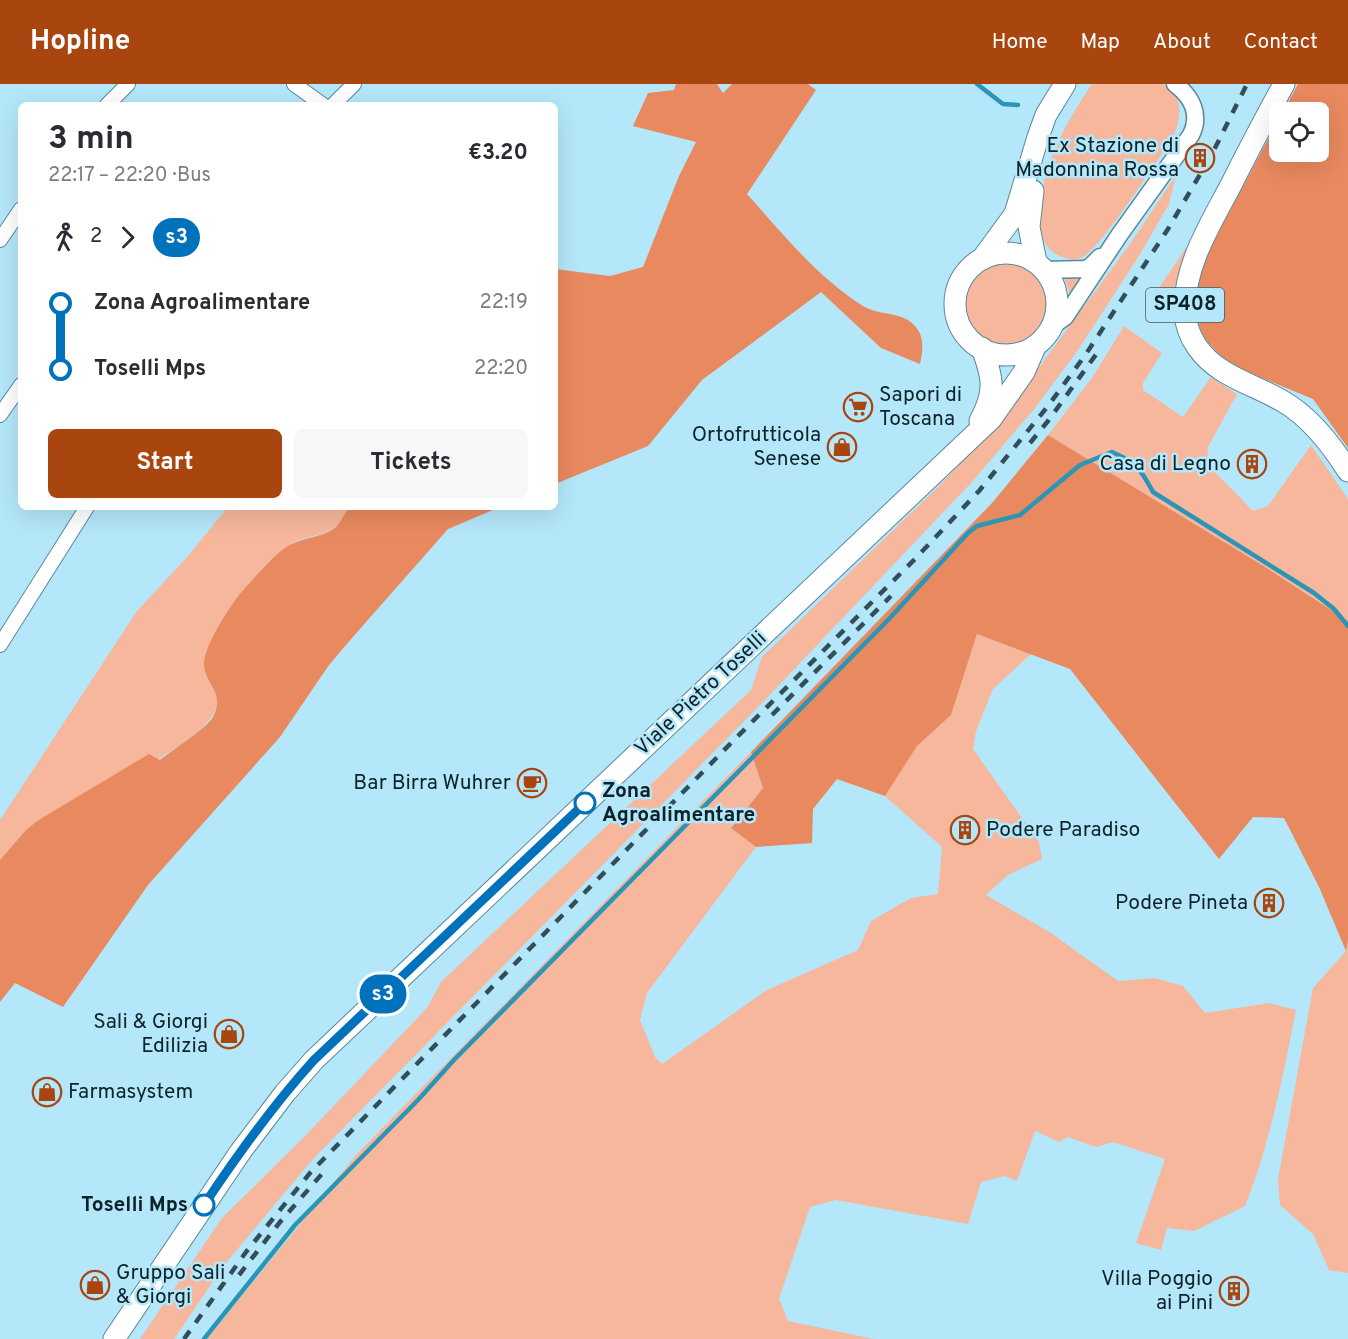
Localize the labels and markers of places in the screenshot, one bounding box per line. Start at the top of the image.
place label: Ex Stazione di Madonnina Rossa [1015,133,1179,184]
building icon: Ex Stazione di Madonnina Rossa [1184,142,1216,174]
place label: Sapori di Toscana [879,382,962,433]
supermarket icon: Sapori di Toscana [842,391,874,423]
place label: Ortofrutticola Senese [692,422,821,473]
shop icon: Ortofrutticola Senese [826,431,858,463]
building icon: Casa di Legno [1236,448,1268,480]
place label: Casa di Legno [1099,451,1231,478]
cafe icon: Bar Birra Wuhrer [516,767,548,799]
place label: Bar Birra Wuhrer [353,770,511,797]
place label: Zona Agroalimentare [602,778,755,829]
marker: Zona Agroalimentare [574,792,596,814]
building icon: Podere Paradiso [949,814,981,846]
place label: Podere Paradiso [986,817,1140,844]
building icon: Podere Pineta [1253,887,1285,919]
place label: Podere Pineta [1115,890,1248,917]
place label: Sali & Giorgi Edilizia [93,1009,208,1060]
shop icon: Sali & Giorgi Edilizia [213,1018,245,1050]
shop icon: Farmasystem [31,1076,63,1108]
place label: Farmasystem [68,1079,193,1106]
place label: Toselli Mps [81,1192,188,1219]
marker: Toselli Mps [193,1194,215,1216]
place label: Gruppo Sali & Giorgi [116,1260,225,1311]
place label: Villa Poggio ai Pini [1101,1266,1213,1317]
shop icon: Gruppo Sali & Giorgi [79,1269,111,1301]
building icon: Villa Poggio ai Pini [1218,1275,1250,1307]

